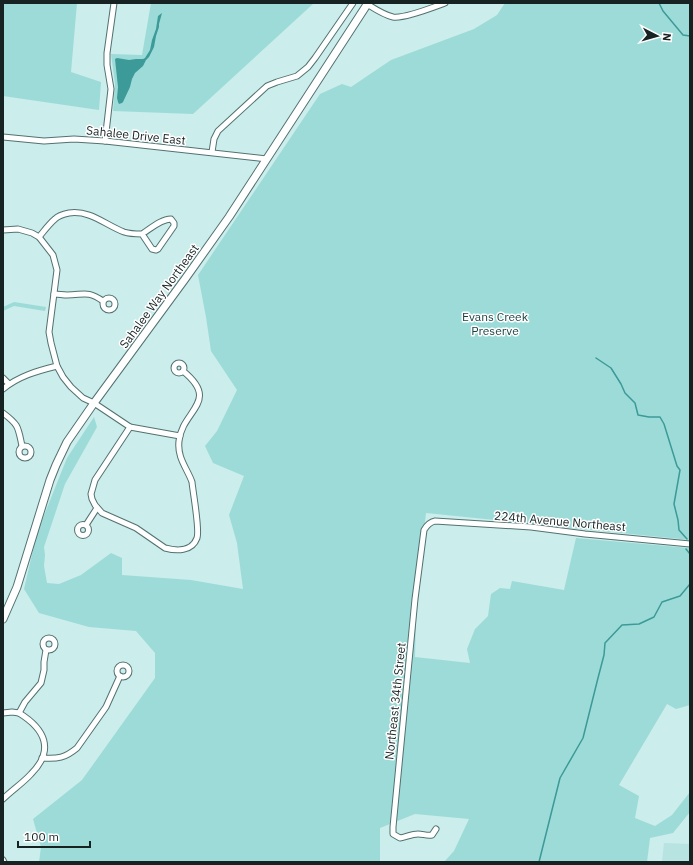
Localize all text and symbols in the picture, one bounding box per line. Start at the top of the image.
north arrow [637,16,677,56]
text: N [660,32,674,42]
street label: Sahalee Drive East [86,122,186,148]
street label: Sahalee Way Northeast [116,241,202,351]
park label: Evans Creek Preserve [462,309,529,338]
street label: 224th Avenue Northeast [494,508,626,534]
street label: Northeast 34th Street [381,642,409,760]
scale bar [18,823,90,849]
text: 100 m [24,829,59,844]

